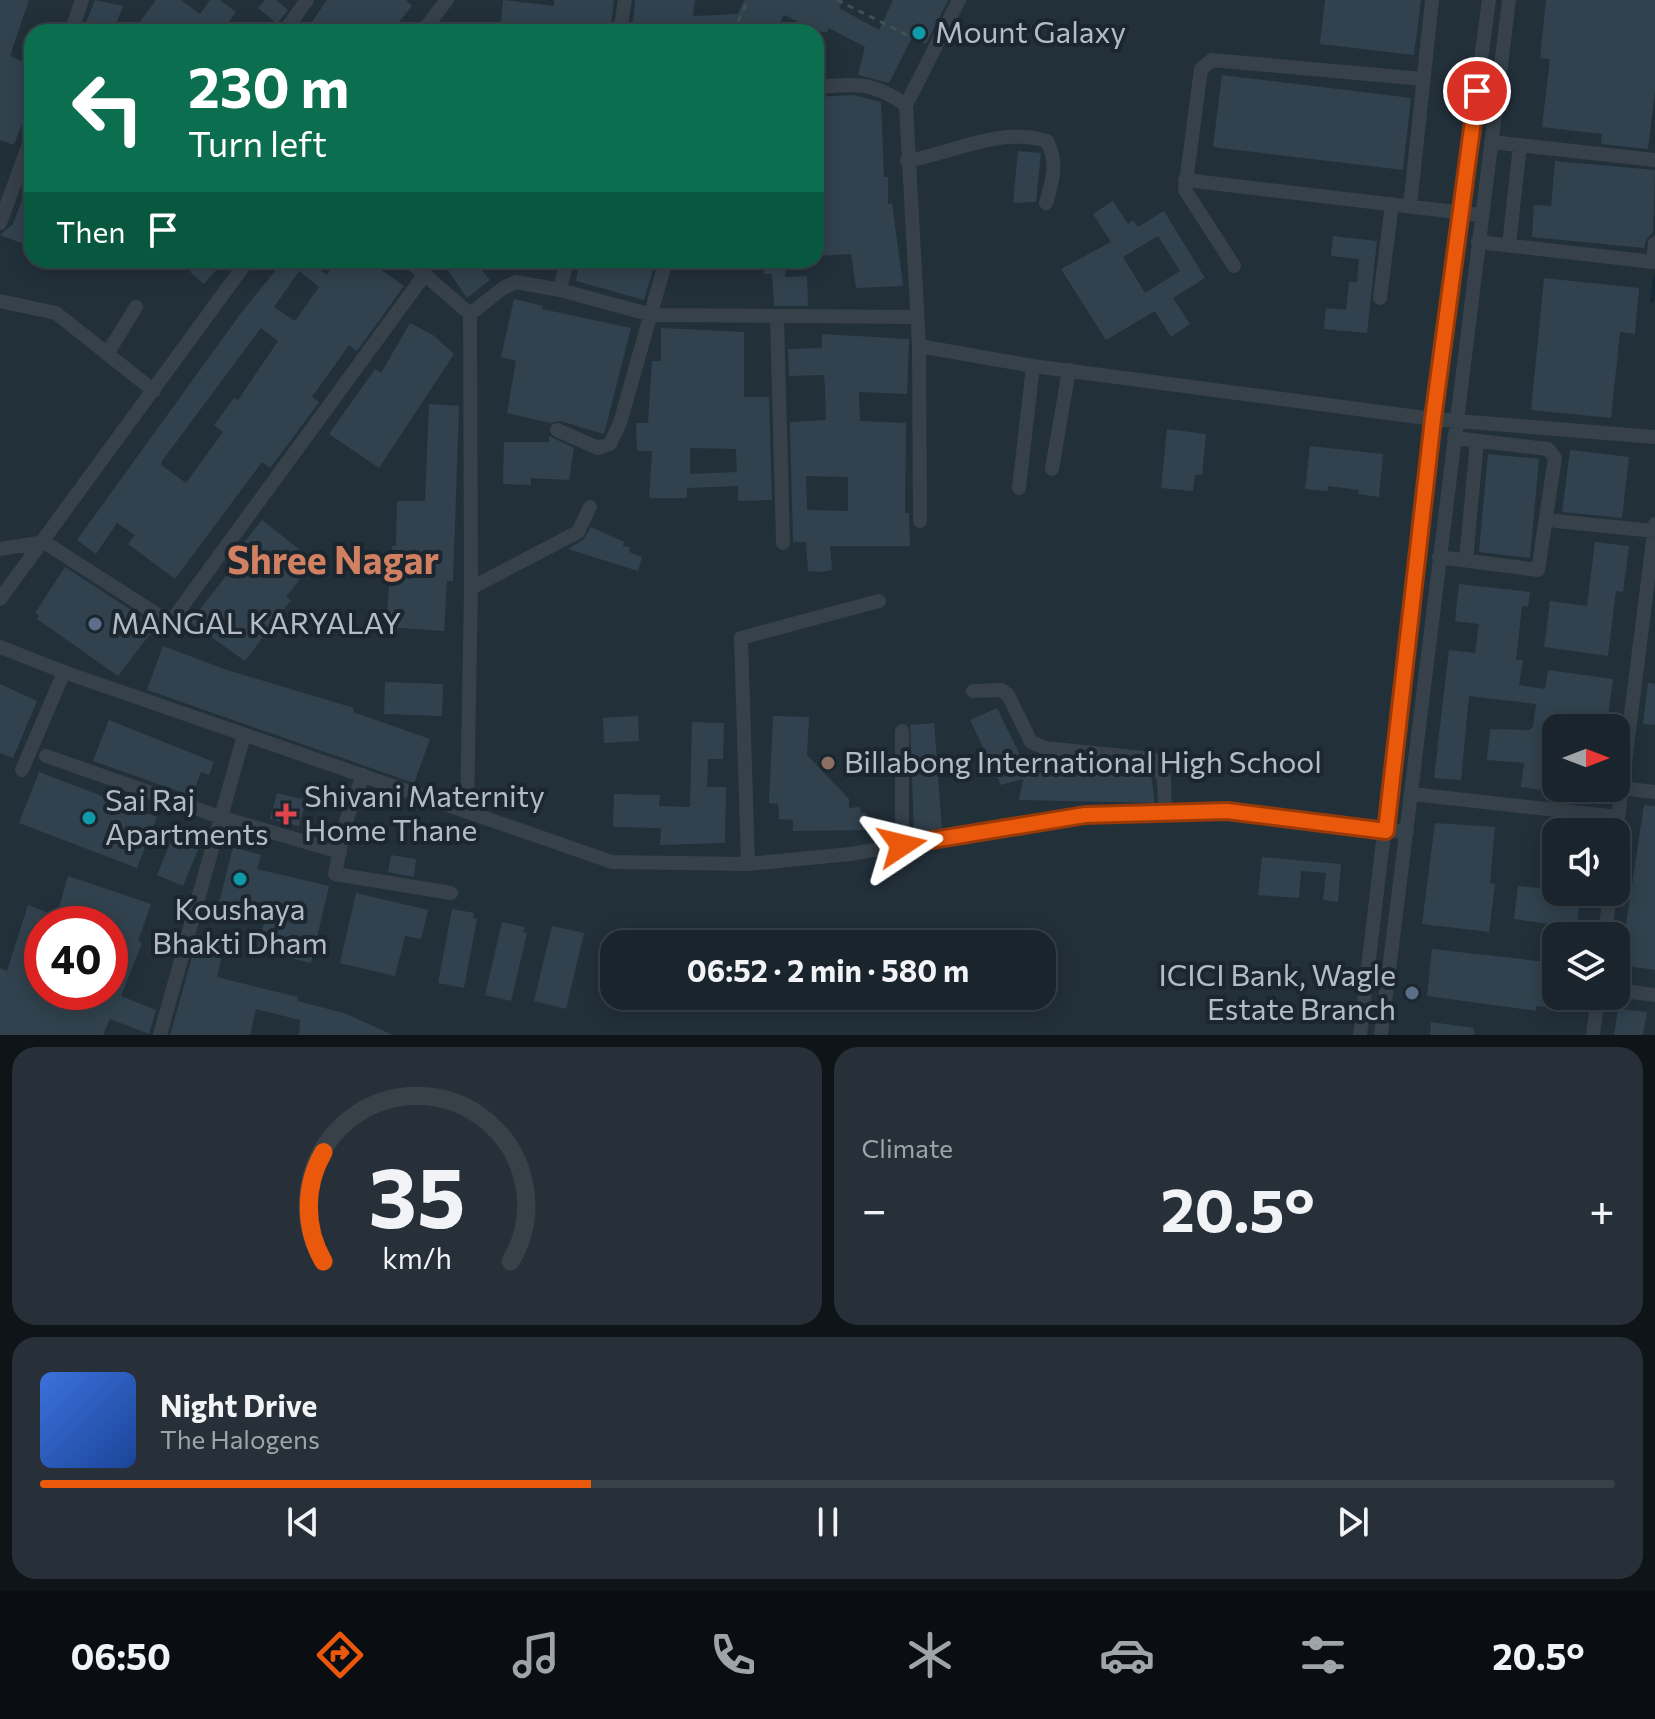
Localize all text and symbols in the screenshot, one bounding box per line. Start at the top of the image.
place label: Mount Galaxy [935,12,1126,49]
marker: Mount Galaxy [910,24,928,42]
text: 230 m [188,51,349,120]
icon: left [56,56,160,160]
pin [1443,57,1511,125]
icon: arrive [1455,69,1499,113]
text: Turn left [188,120,327,164]
icon: arrive [141,208,185,252]
text: Then [56,212,125,249]
district label: Shree Nagar [227,535,439,582]
place label: MANGAL KARYALAY [111,603,401,640]
marker: MANGAL KARYALAY [86,615,104,633]
north arrow [1542,714,1630,802]
map controls [1542,714,1630,1010]
place label: Billabong International High School [844,742,1322,779]
marker: Billabong International High School [819,754,837,772]
place label: Shivani Maternity Home Thane [304,776,545,847]
place label: Sai Raj Apartments [105,780,269,851]
marker: Shivani Maternity Home Thane [275,803,297,825]
position arrow [860,803,944,887]
marker: Sai Raj Apartments [80,809,98,827]
button: sound [1542,818,1630,906]
marker: Koushaya Bhakti Dham [231,870,249,888]
place label: Koushaya Bhakti Dham [152,889,328,960]
speed limit sign: 40 [24,906,128,1010]
button: layers [1542,922,1630,1010]
text: 06:52 · 2 min · 580 m [687,951,969,988]
place label: ICICI Bank, Wagle Estate Branch [1158,955,1396,1026]
marker: ICICI Bank, Wagle Estate Branch [1403,984,1421,1002]
text: Climate [862,1132,953,1163]
text: 35 [368,1143,465,1245]
text: 20.5° [1161,1171,1315,1244]
text: − [862,1181,887,1235]
text: + [1589,1181,1615,1235]
text: km/h [382,1240,452,1275]
text: Night Drive [160,1386,317,1423]
text: The Halogens [160,1423,320,1454]
icon: previous [281,1500,325,1544]
icon: pause [806,1500,850,1544]
icon: next [1331,1500,1375,1544]
icon: directions [312,1627,368,1683]
icon: music [508,1627,564,1683]
icon: phone [705,1627,761,1683]
icon: climate [902,1627,958,1683]
icon: car [1099,1627,1155,1683]
icon: filters [1295,1627,1351,1683]
text: 06:50 [70,1633,171,1677]
text: 20.5° [1492,1633,1585,1677]

